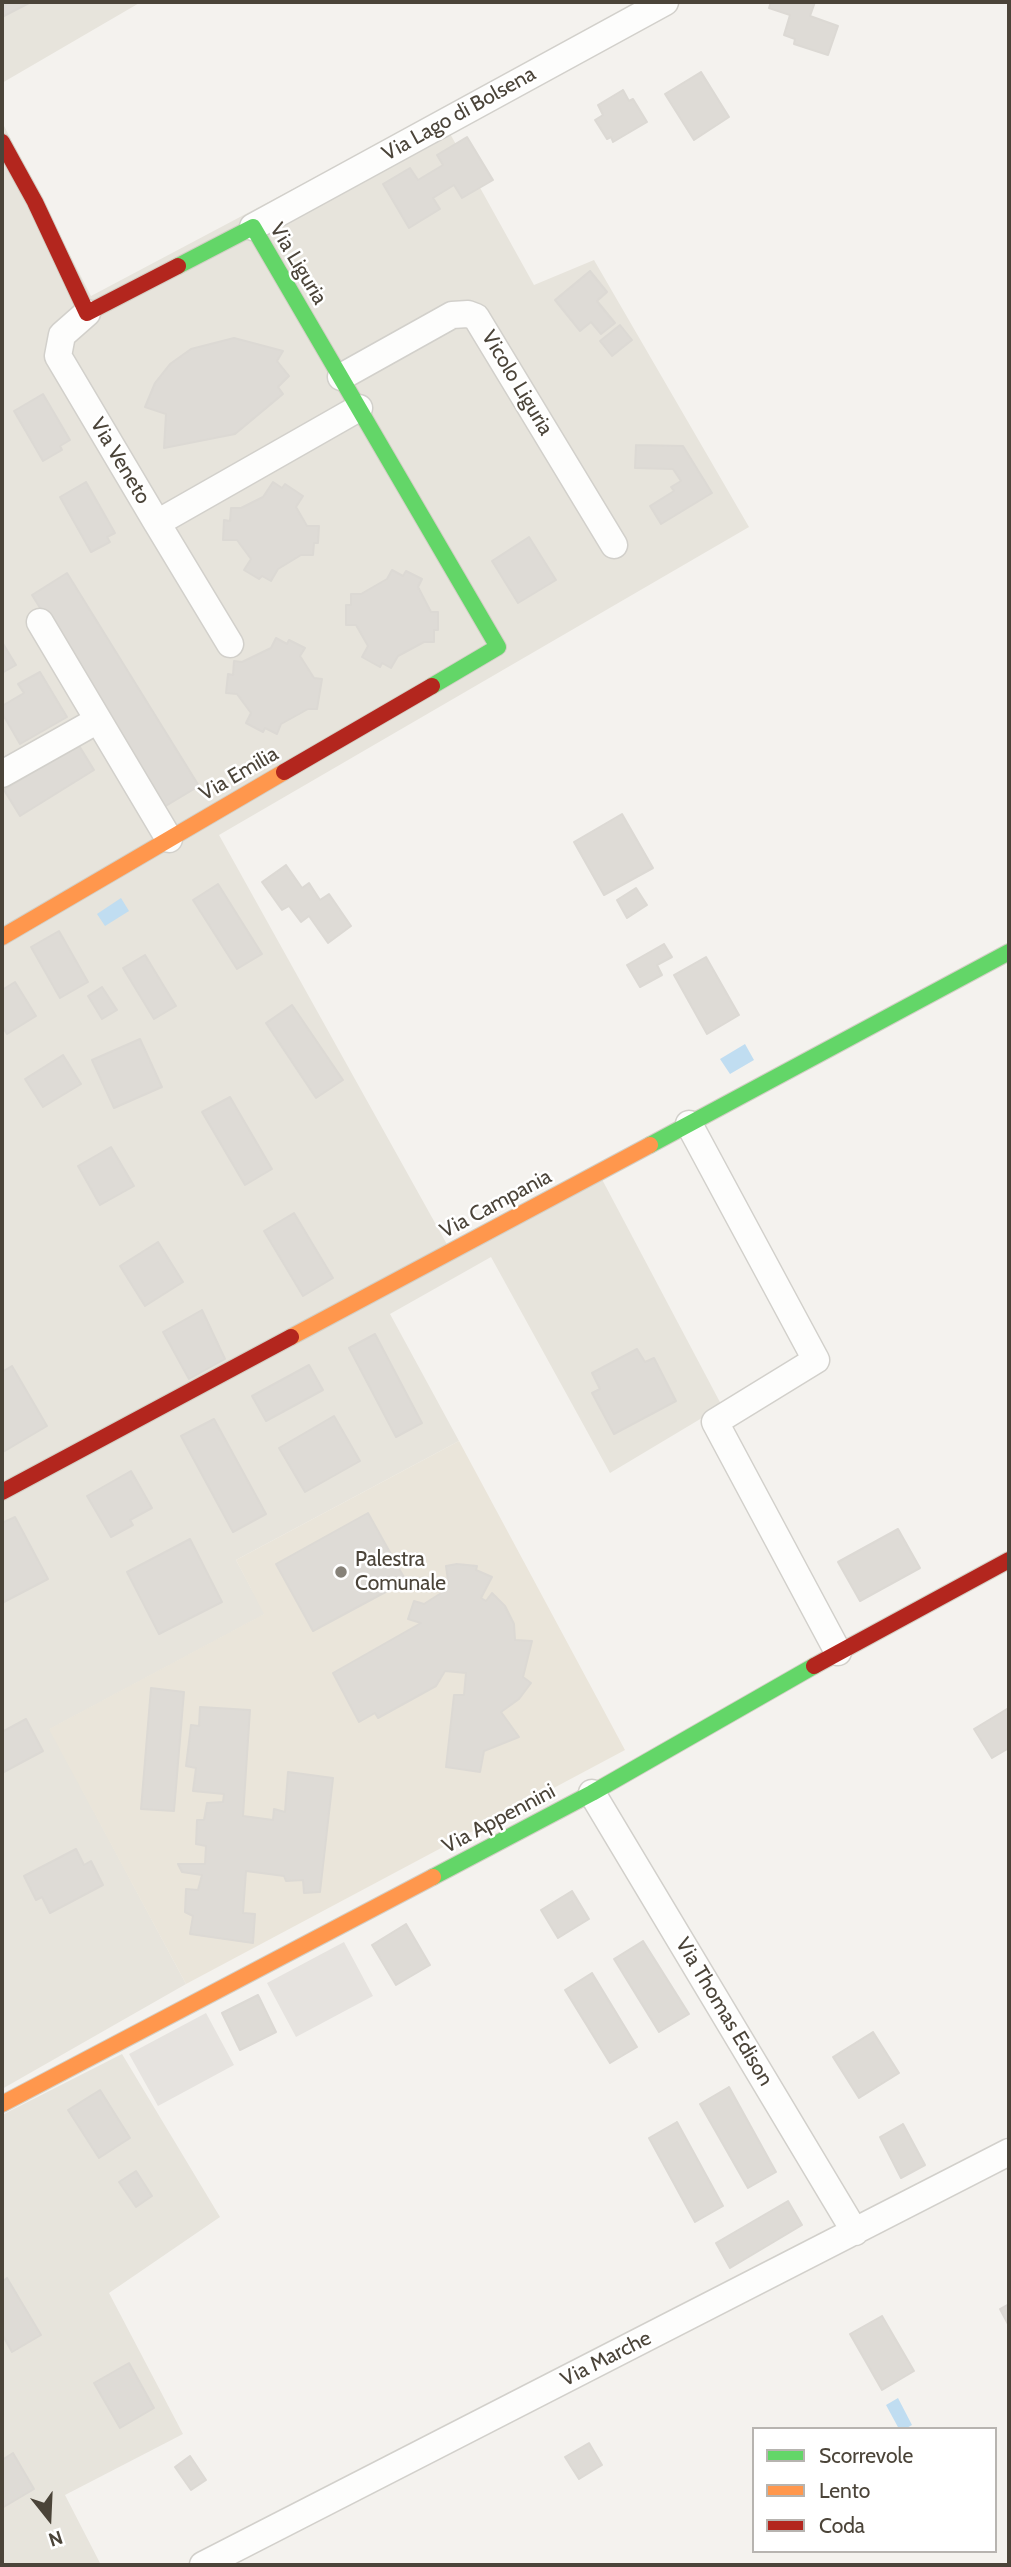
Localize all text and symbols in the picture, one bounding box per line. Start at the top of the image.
street label: Via Lago di Bolsena [378,61,540,167]
street label: Via Liguria [264,219,332,309]
street label: Vicolo Liguria [476,326,558,440]
street label: Via Veneto [84,413,156,509]
street label: Via Emilia [195,741,283,807]
street label: Via Campania [436,1164,556,1244]
place label: Palestra Comunale [355,1547,446,1597]
marker: Palestra Comunale [333,1564,349,1580]
street label: Via Appennini [438,1779,560,1859]
street label: Via Thomas Edison [670,1933,778,2091]
street label: Via Marche [557,2326,655,2392]
legend [752,2427,997,2553]
text: Scorrevole [819,2443,913,2468]
text: Lento [819,2478,870,2503]
north arrow [14,2483,84,2553]
text: Coda [819,2513,865,2538]
text: N [46,2525,66,2551]

